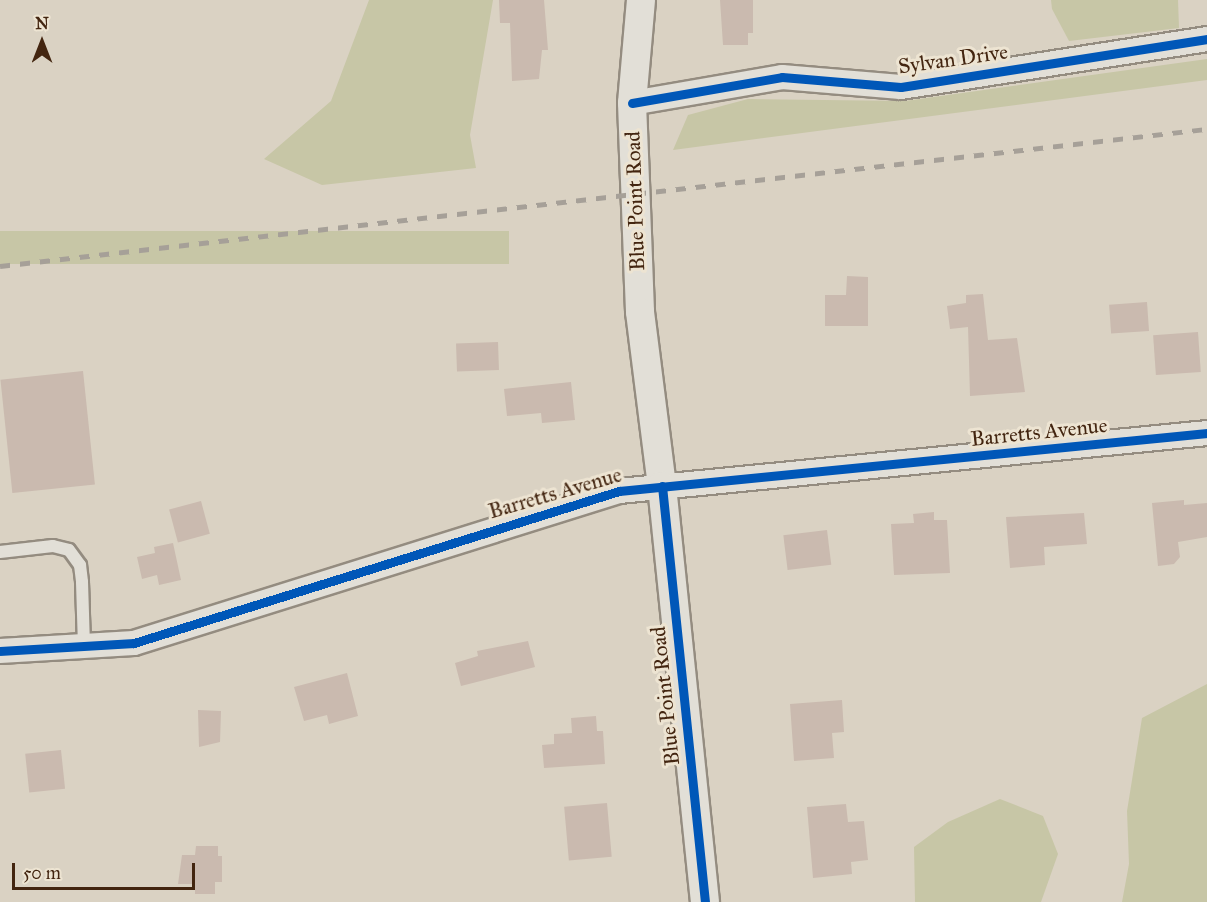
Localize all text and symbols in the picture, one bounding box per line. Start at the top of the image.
north arrow [12,12,72,72]
text: N [35,14,49,33]
street label: Sylvan Drive [897,39,1009,79]
street label: Blue Point Road [620,131,650,271]
street label: Barretts Avenue [969,412,1109,452]
street label: Barretts Avenue [486,462,624,524]
street label: Blue Point Road [645,625,685,767]
scale bar [15,851,198,889]
text: 50 m [23,862,61,884]

